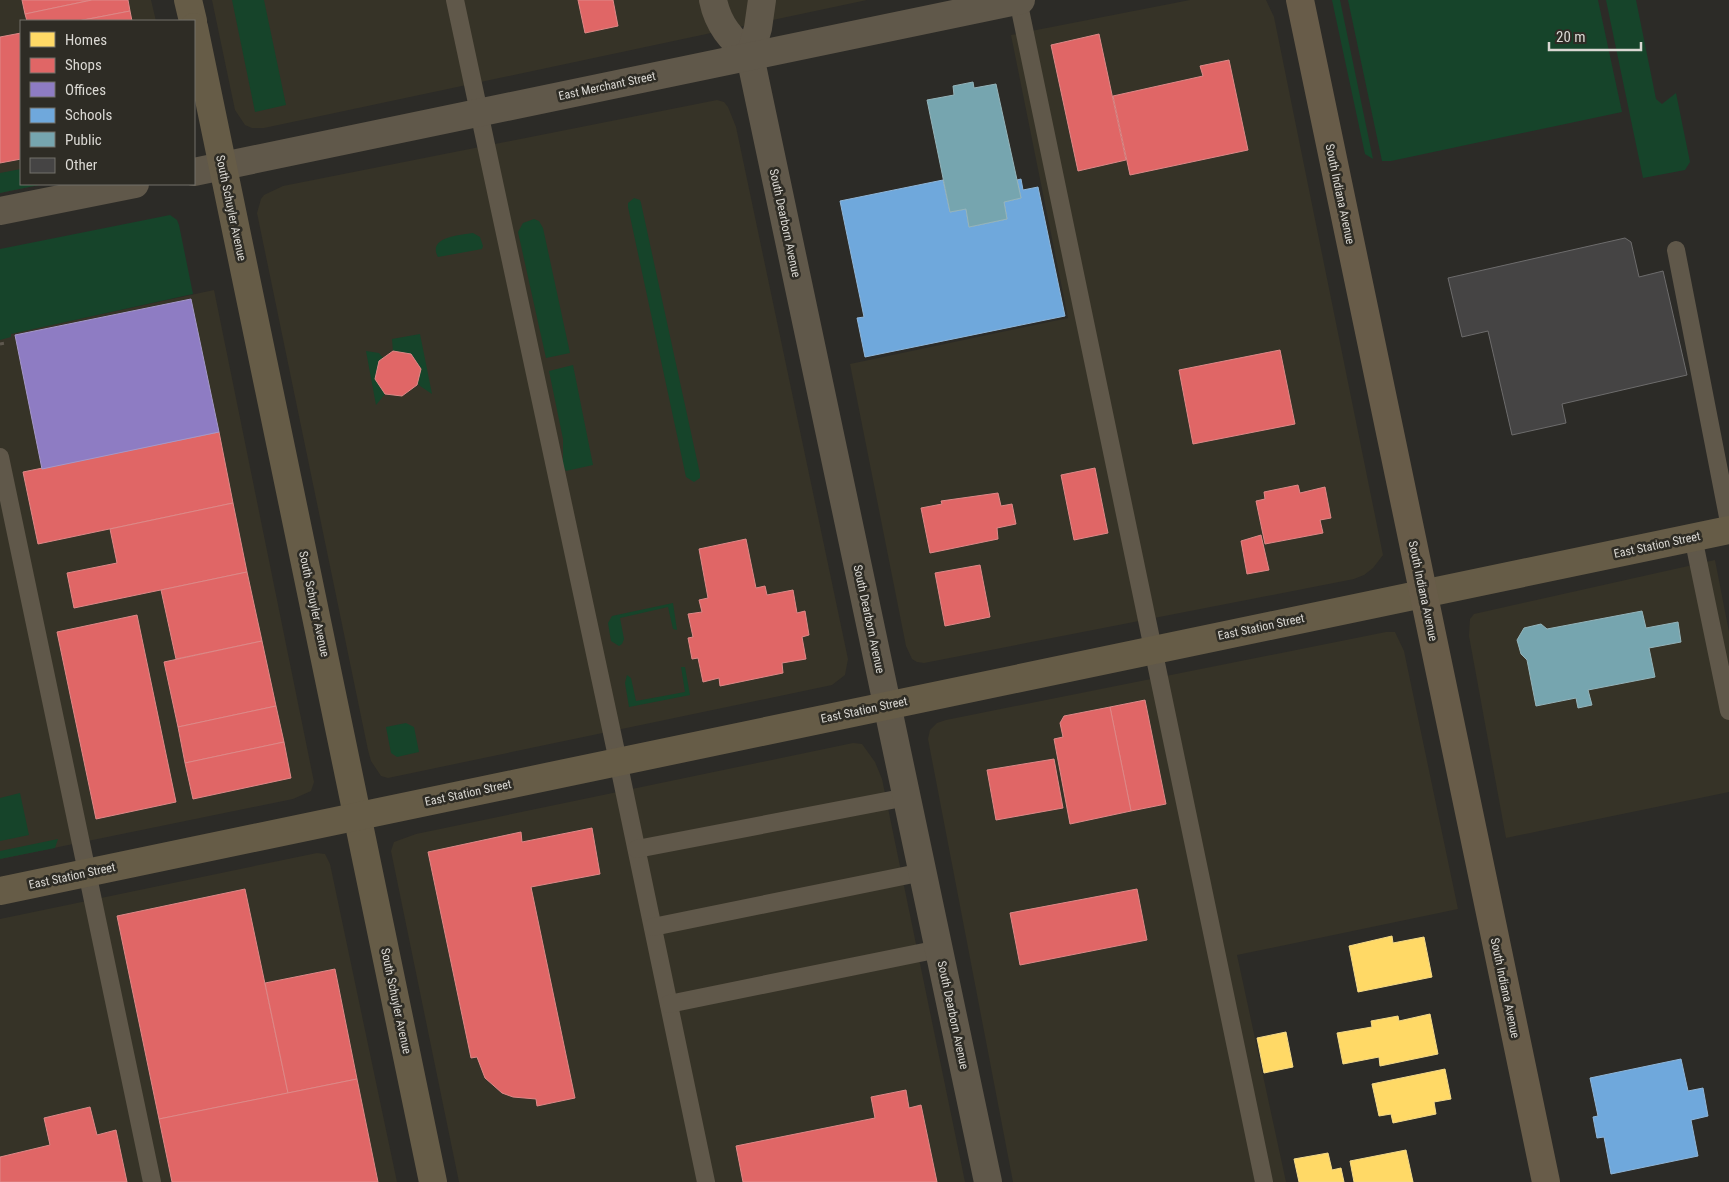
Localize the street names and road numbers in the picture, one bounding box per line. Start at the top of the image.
street label: East Merchant Street [557,69,657,103]
street label: South Indiana Avenue [1323,143,1358,246]
street label: South Schuyler Avenue [213,154,249,263]
street label: South Dearborn Avenue [767,167,803,279]
street label: East Station Street [1612,529,1702,561]
street label: South Indiana Avenue [1406,540,1441,643]
street label: South Schuyler Avenue [296,550,332,659]
street label: South Dearborn Avenue [851,563,887,675]
street label: East Station Street [1216,611,1306,643]
street label: East Station Street [819,694,909,726]
street label: East Station Street [423,777,513,809]
street label: East Station Street [27,860,117,892]
street label: South Indiana Avenue [1488,937,1523,1040]
street label: South Schuyler Avenue [378,947,414,1056]
street label: South Dearborn Avenue [935,959,971,1071]

